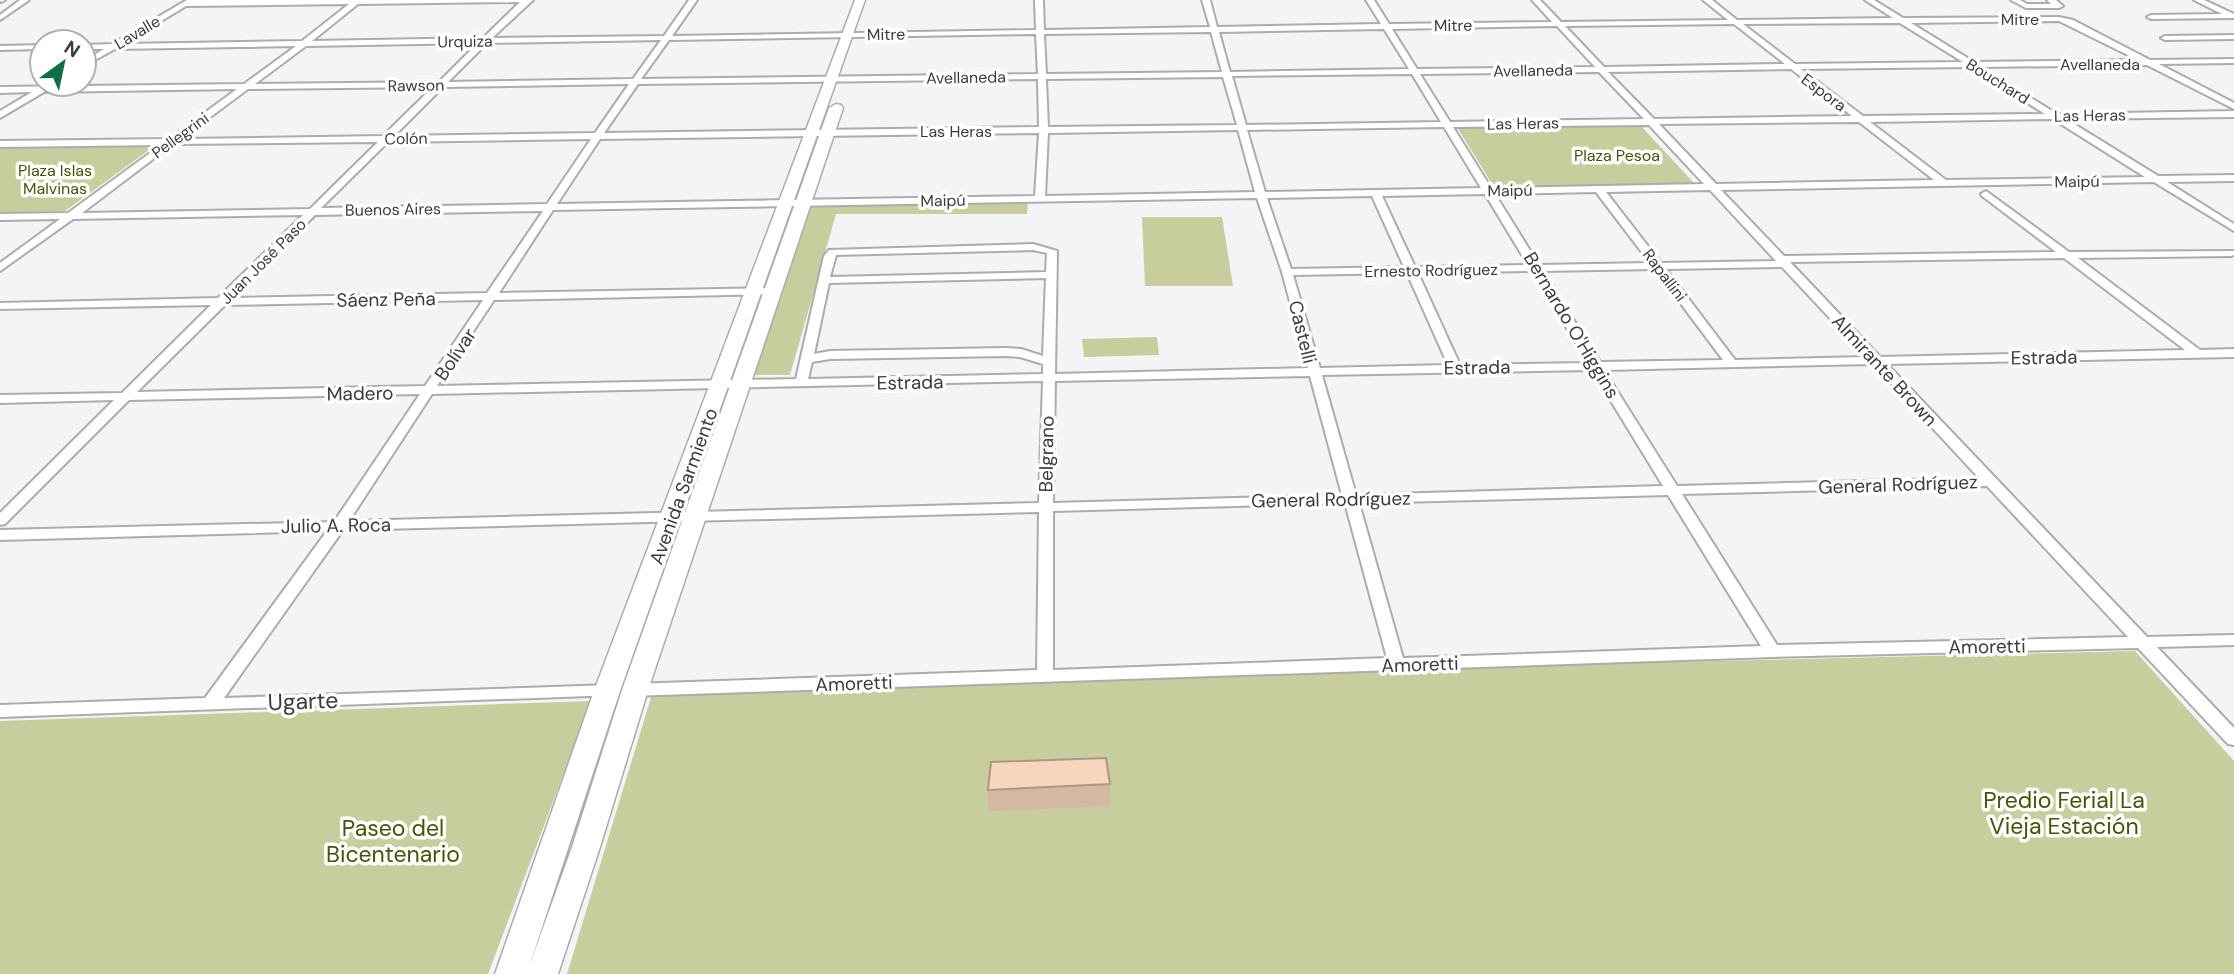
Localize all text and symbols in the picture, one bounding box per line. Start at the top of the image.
street label: Mitre [2001,9,2039,30]
street label: Lavalle [111,11,164,54]
street label: Mitre [1434,15,1472,36]
street label: Mitre [867,24,905,45]
north arrow [28,28,98,98]
street label: Urquiza [437,31,493,52]
text: N [59,35,85,63]
street label: Bouchard [1962,54,2033,109]
street label: Avellaneda [2060,54,2140,75]
street label: Avellaneda [1493,59,1573,82]
street label: Avellaneda [926,66,1006,89]
street label: Espora [1797,69,1850,116]
street label: Rawson [387,75,445,96]
street label: Las Heras [2054,104,2126,127]
street label: Pellegrini [148,108,213,163]
street label: Las Heras [1487,112,1559,135]
street label: Las Heras [920,121,992,142]
street label: Colón [384,128,428,149]
park label: Plaza Pesoa [1574,145,1660,166]
park label: Plaza Islas Malvinas [18,160,92,199]
street label: Maipú [2054,171,2100,192]
street label: Maipú [1487,180,1533,201]
street label: Maipú [920,190,966,211]
street label: Buenos Aires [345,198,441,221]
street label: Juan José Paso [216,214,311,309]
street label: Rapallini [1638,245,1691,306]
street label: Bernardo O'Higgins [1518,247,1625,403]
street label: Ernesto Rodríguez [1364,259,1498,282]
street label: Sáenz Peña [336,286,436,313]
street label: Castelli [1283,298,1322,366]
street label: Almirante Brown [1826,309,1943,432]
street label: Bolívar [429,323,482,385]
street label: Estrada [2010,344,2078,371]
street label: Estrada [1443,354,1511,381]
street label: Estrada [876,369,944,396]
street label: Madero [326,380,394,407]
street label: Avenida Sarmiento [644,404,723,568]
street label: Belgrano [1033,415,1060,493]
street label: General Rodríguez [1818,469,1978,500]
street label: General Rodríguez [1251,486,1411,513]
street label: Julio A. Roca [281,512,391,539]
street label: Amoretti [1948,633,2026,660]
street label: Amoretti [1381,651,1459,678]
street label: Amoretti [815,670,893,697]
street label: Ugarte [267,685,339,717]
park label: Predio Ferial La Vieja Estación [1983,785,2145,841]
park label: Paseo del Bicentenario [326,813,460,869]

